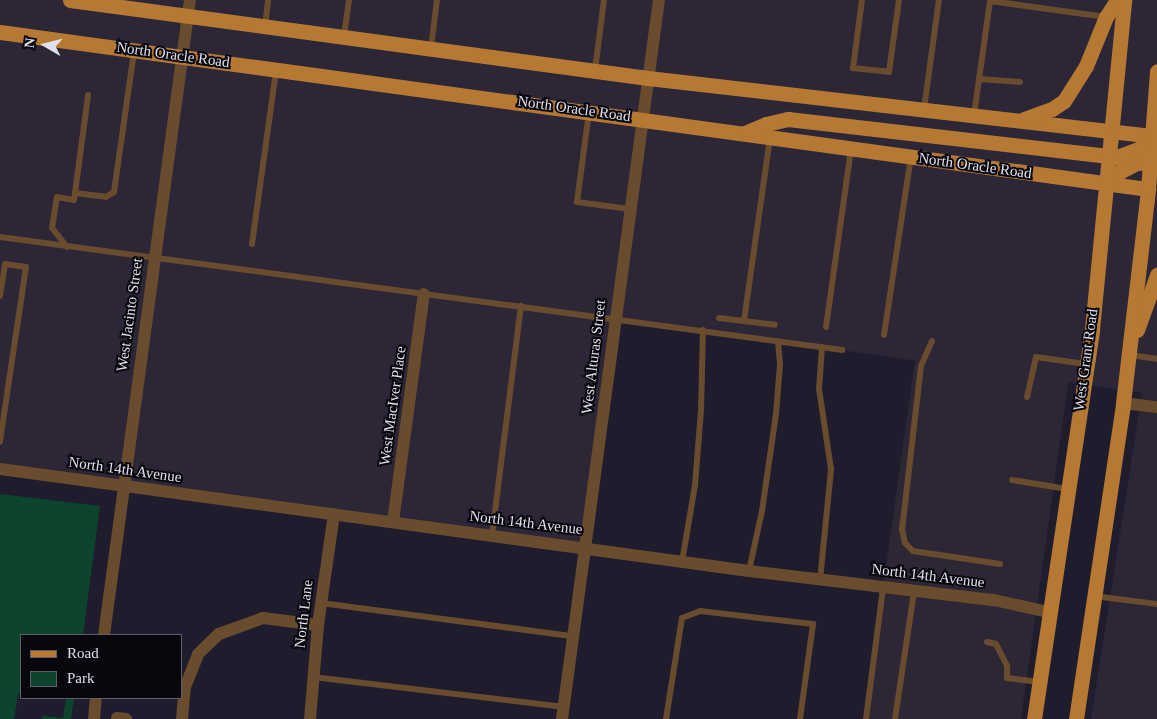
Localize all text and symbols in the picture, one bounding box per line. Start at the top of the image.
north arrow [20,20,70,70]
text: N [22,37,38,49]
street label: North Oracle Road [115,38,231,72]
street label: North Oracle Road [516,92,632,126]
street label: North Oracle Road [917,149,1033,183]
street label: West Jacinto Street [113,257,147,373]
street label: West Alturas Street [578,298,610,416]
street label: West Grant Road [1070,308,1102,412]
street label: West MacIver Place [376,345,410,467]
street label: North 14th Avenue [67,453,183,487]
street label: North 14th Avenue [468,507,584,539]
street label: North 14th Avenue [870,560,986,592]
street label: North Lane [291,579,317,649]
legend [20,634,182,699]
text: Road [67,645,99,661]
text: Park [67,670,95,686]

